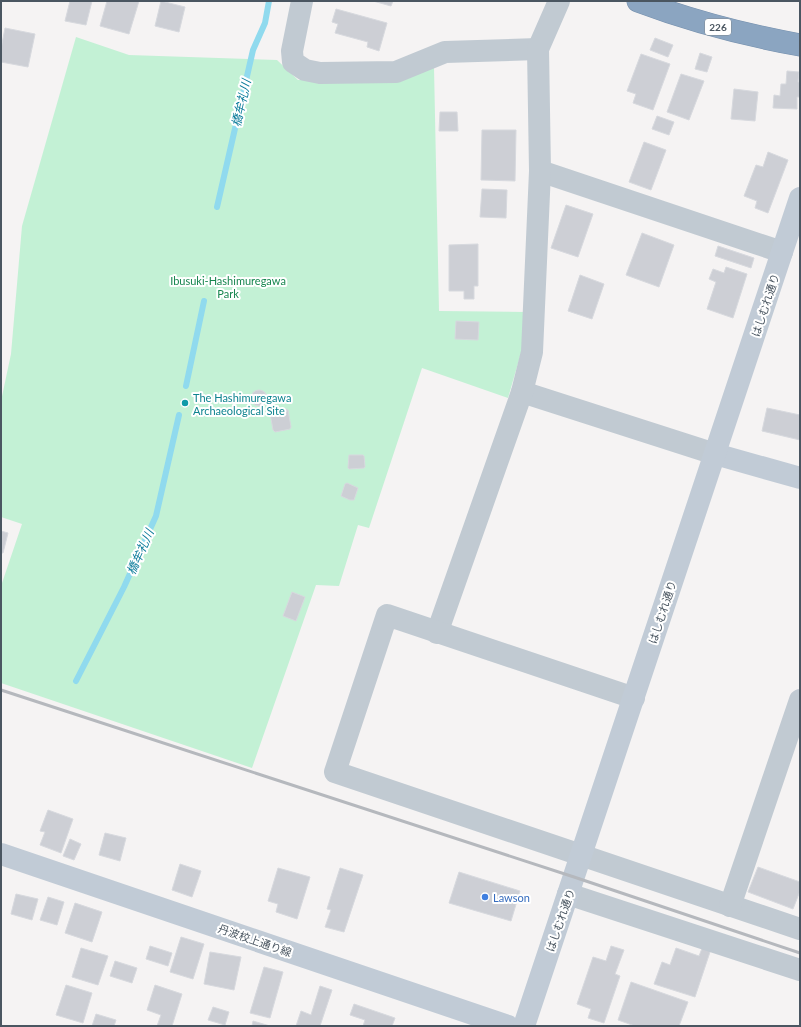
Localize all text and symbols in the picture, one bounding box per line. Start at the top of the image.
road number: 226 [705,19,731,35]
water label: 橋牟礼川 [228,76,254,128]
street label: はしむれ通り [749,272,781,338]
park label: Ibusuki-Hashimuregawa Park [170,274,286,300]
place label: The Hashimuregawa Archaeological Site [193,391,291,417]
marker: The Hashimuregawa Archaeological Site [180,398,190,408]
water label: 橋牟礼川 [123,525,157,577]
street label: はしむれ通り [646,579,678,645]
street label: はしむれ通り [543,887,577,953]
place label: Lawson [493,891,530,904]
marker: Lawson [480,892,490,902]
street label: 丹波校上通り線 [216,921,294,959]

